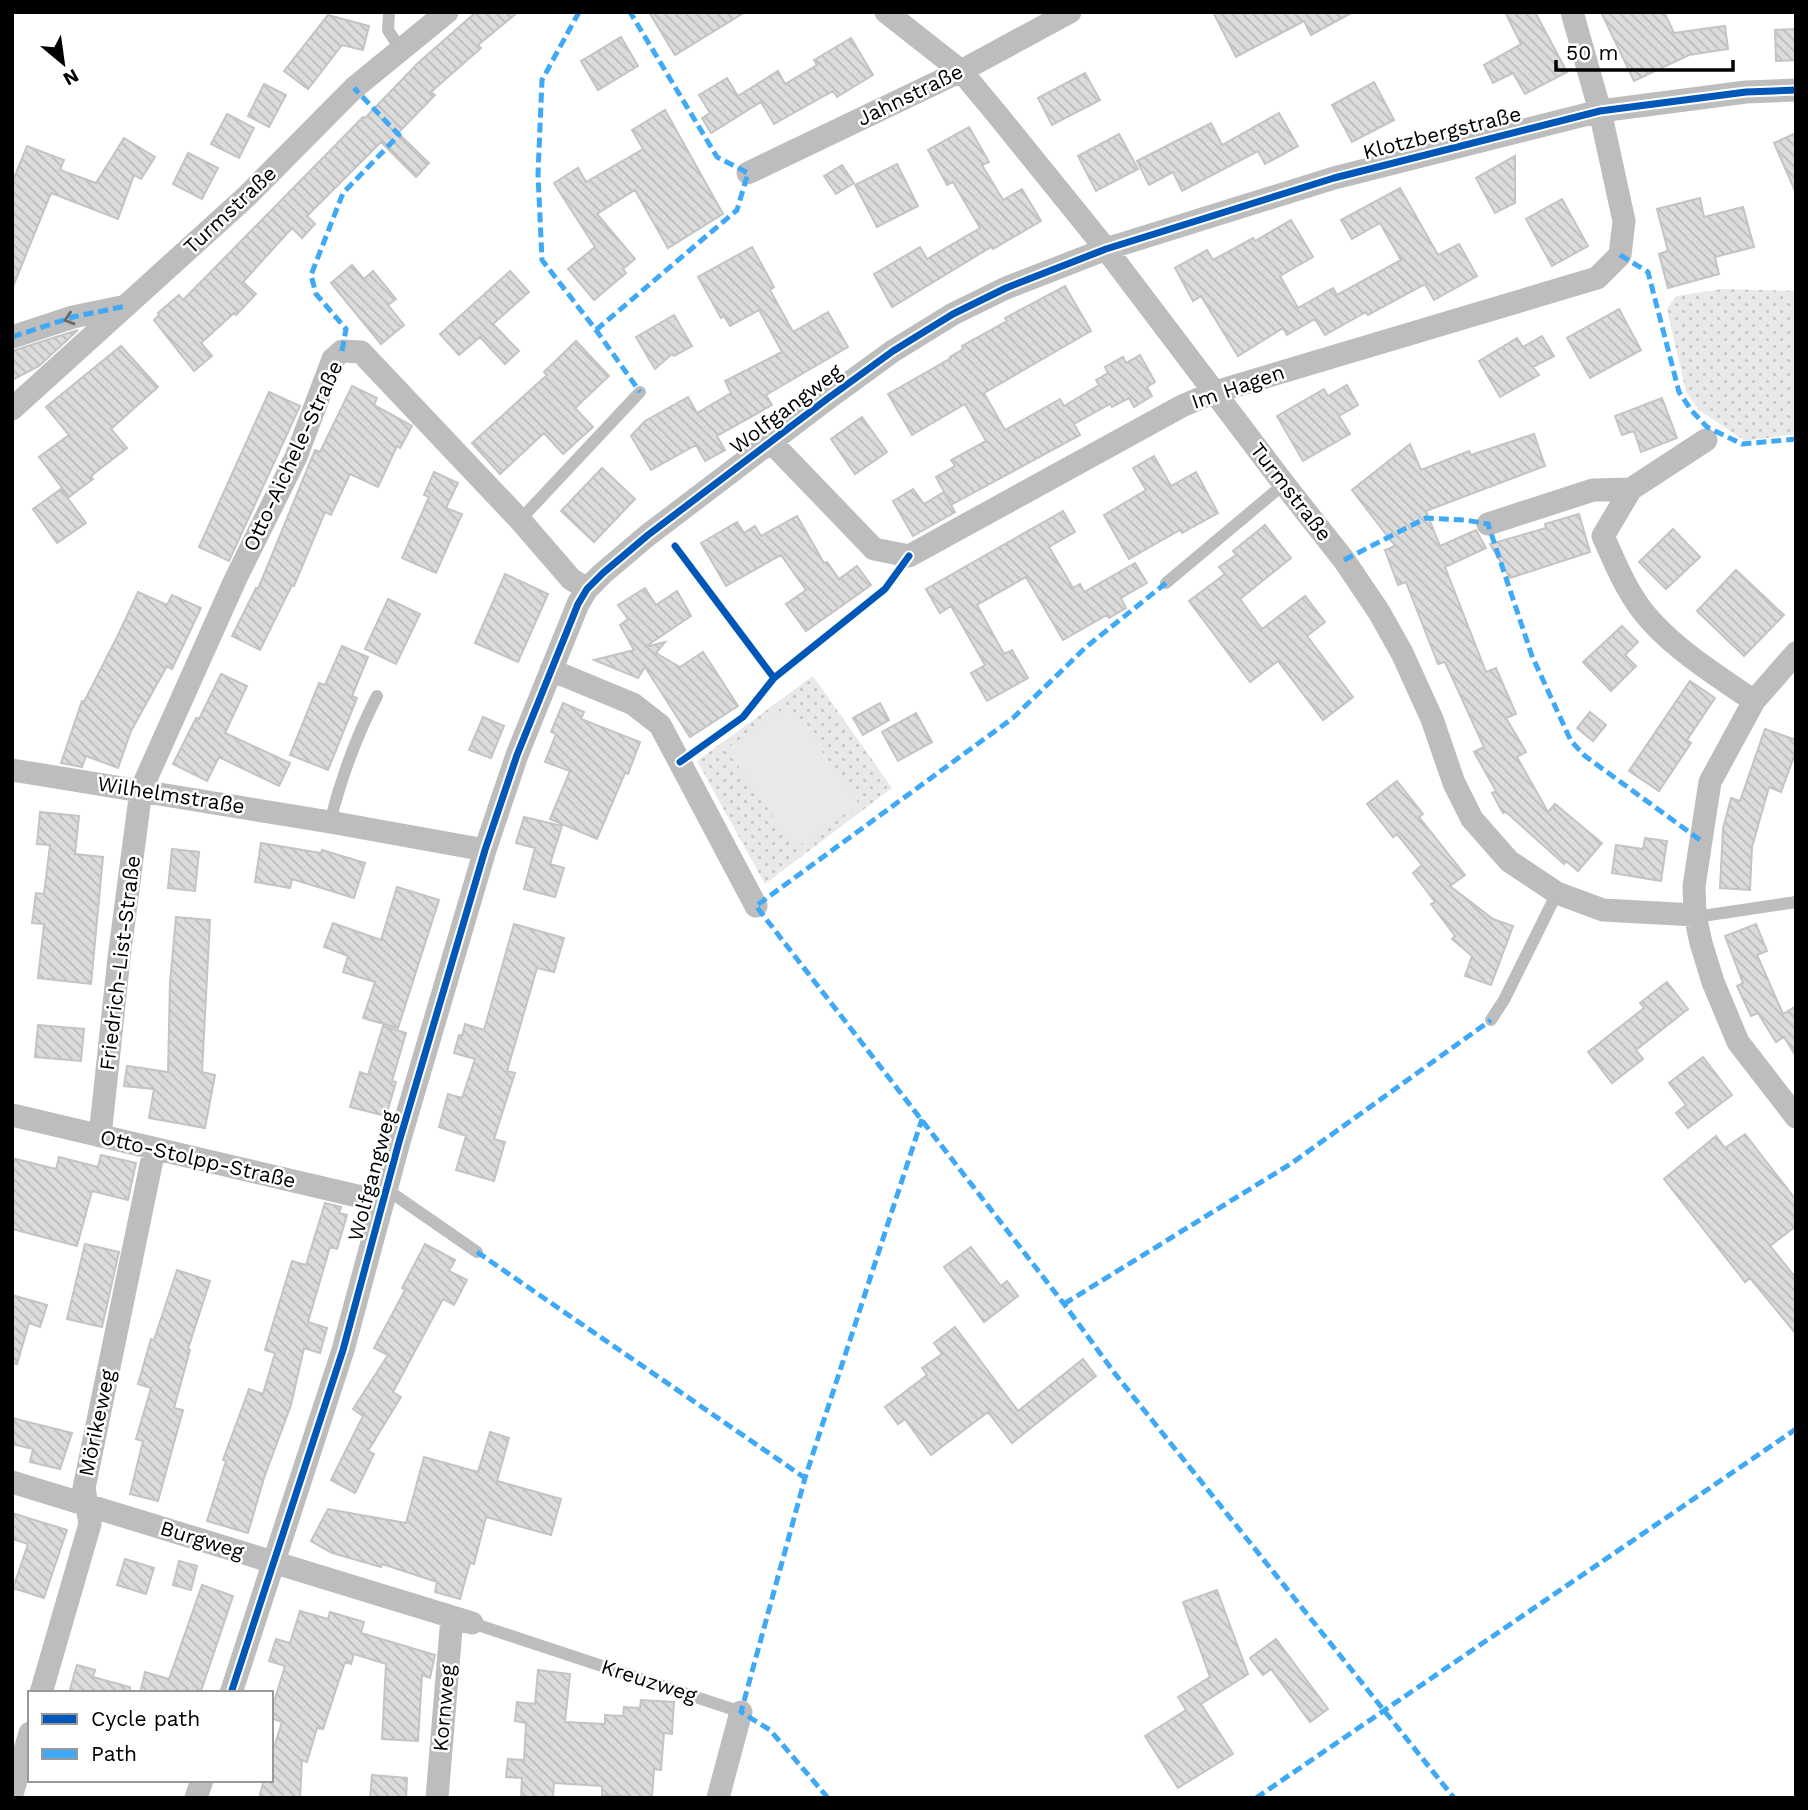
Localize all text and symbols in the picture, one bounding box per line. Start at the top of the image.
north arrow [28,28,98,98]
scale bar [1556,28,1733,72]
text: 50 m [1566,40,1618,65]
street label: Jahnstraße [853,58,967,131]
text: N [59,64,83,91]
street label: Klotzbergstraße [1360,101,1524,164]
street label: Turmstraße [178,160,281,259]
one-way arrow [63,310,75,325]
street label: Otto-Aichele-Straße [237,357,348,555]
street label: Wolfgangweg [725,358,847,459]
street label: Im Hagen [1188,359,1288,414]
street label: Turmstraße [1245,438,1338,546]
street label: Wilhelmstraße [96,771,247,818]
street label: Friedrich-List-Straße [94,854,145,1072]
street label: Wolfgangweg [342,1107,401,1244]
street label: Otto-Stolpp-Straße [98,1124,298,1193]
street label: Mörikeweg [73,1366,120,1479]
street label: Burgweg [157,1515,248,1564]
street label: Kreuzweg [598,1653,701,1708]
street label: Kornweg [427,1663,460,1753]
legend [28,1691,273,1782]
text: Cycle path [91,1706,200,1731]
text: Path [91,1741,137,1766]

